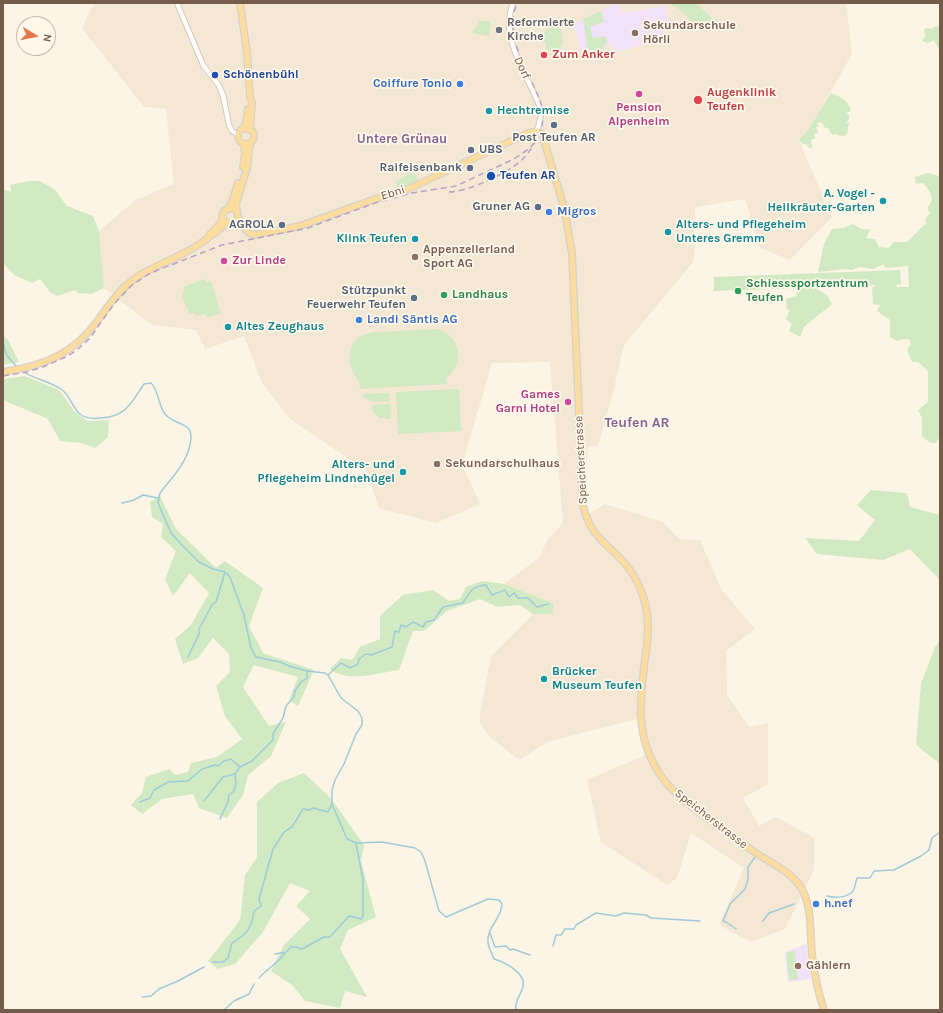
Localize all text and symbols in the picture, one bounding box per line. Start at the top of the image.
north arrow [16,16,56,56]
place label: Reformierte Kirche [507,16,574,44]
place label: Sekundarschule Hörli [643,19,736,47]
marker: Reformierte Kirche [494,25,504,35]
marker: Sekundarschule Hörli [630,28,640,38]
text: N [40,33,54,43]
place label: Zum Anker [552,48,615,62]
marker: Zum Anker [539,50,549,60]
street label: Dorf [511,55,533,81]
place label: Schönenbühl [223,68,299,82]
marker: Schönenbühl [210,70,220,80]
place label: Coiffure Tonio [373,77,452,91]
marker: Coiffure Tonio [455,79,465,89]
place label: Augenklinik Teufen [707,86,776,114]
marker: Pension Alpenheim [634,89,644,99]
marker: Augenklinik Teufen [692,94,704,106]
place label: Pension Alpenheim [608,101,670,129]
place label: Hechtremise [497,104,569,118]
marker: Hechtremise [484,106,494,116]
marker: Post Teufen AR [549,120,559,130]
district label: Untere Grünau [357,131,447,147]
place label: Post Teufen AR [512,131,596,145]
place label: UBS [479,143,503,157]
marker: UBS [466,145,476,155]
place label: Raifeisenbank [379,161,462,175]
marker: Raifeisenbank [465,163,475,173]
place label: Teufen AR [500,169,556,183]
marker: Teufen AR [485,170,497,182]
street label: Ebni [379,183,407,203]
place label: A. Vogel - Heilkräuter-Garten [768,187,875,215]
marker: A. Vogel - Heilkräuter-Garten [878,196,888,206]
place label: Gruner AG [472,200,530,214]
marker: Gruner AG [533,202,543,212]
place label: Migros [557,205,596,219]
marker: Migros [544,207,554,217]
place label: AGROLA [229,218,274,232]
place label: Alters- und Pflegeheim Unteres Gremm [676,218,806,246]
marker: AGROLA [277,220,287,230]
marker: Alters- und Pflegeheim Unteres Gremm [663,227,673,237]
place label: Klink Teufen [336,232,407,246]
marker: Klink Teufen [410,234,420,244]
place label: Appenzellerland Sport AG [423,243,515,271]
marker: Appenzellerland Sport AG [410,252,420,262]
place label: Zur Linde [232,254,286,268]
marker: Zur Linde [219,256,229,266]
place label: Schiesssportzentrum Teufen [746,277,868,305]
place label: Stützpunkt Feuerwehr Teufen [307,284,406,312]
marker: Schiesssportzentrum Teufen [733,286,743,296]
place label: Landhaus [452,288,508,302]
marker: Landhaus [439,290,449,300]
marker: Stützpunkt Feuerwehr Teufen [409,293,419,303]
place label: Landi Säntis AG [367,313,458,327]
marker: Landi Säntis AG [354,315,364,325]
place label: Altes Zeughaus [236,320,324,334]
marker: Altes Zeughaus [223,322,233,332]
place label: Games Garni Hotel [496,388,560,416]
marker: Games Garni Hotel [563,397,573,407]
street label: Speicherstrasse [571,415,591,505]
district label: Teufen AR [604,415,670,431]
place label: Sekundarschulhaus [445,457,560,471]
place label: Alters- und Pflegeheim Lindnehügel [258,458,395,486]
marker: Sekundarschulhaus [432,459,442,469]
marker: Alters- und Pflegeheim Lindnehügel [398,467,408,477]
place label: Brücker Museum Teufen [552,665,642,693]
marker: Brücker Museum Teufen [539,674,549,684]
street label: Speicherstrasse [672,786,750,852]
place label: h.nef [824,897,852,911]
marker: h.nef [811,899,821,909]
place label: Gählern [806,959,851,973]
marker: Gählern [793,961,803,971]

